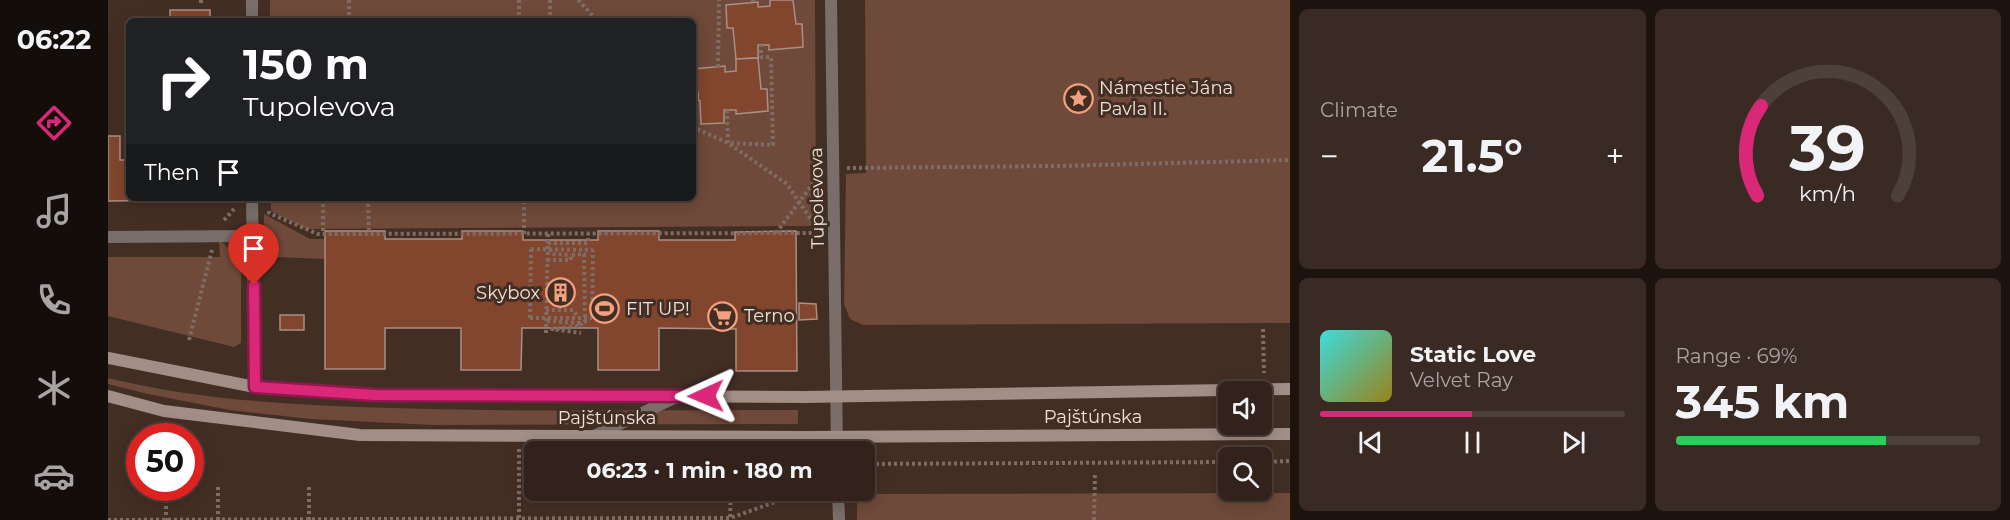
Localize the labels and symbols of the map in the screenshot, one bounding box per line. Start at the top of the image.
place label: Námestie Jána Pavla II. [1099,77,1233,120]
place icon: Námestie Jána Pavla II. [1062,82,1094,114]
street label: Tupolevova [805,147,829,249]
pin [228,223,279,285]
building icon: Skybox [545,277,577,309]
place label: Skybox [476,282,540,304]
sports icon: FIT UP! [589,293,621,325]
place label: FIT UP! [626,298,690,320]
supermarket icon: Terno [707,300,739,332]
place label: Terno [744,305,795,327]
position arrow [674,364,738,428]
street label: Pajštúnska [1044,406,1142,428]
street label: Pajštúnska [558,407,656,429]
speed limit sign: 50 [126,423,204,501]

